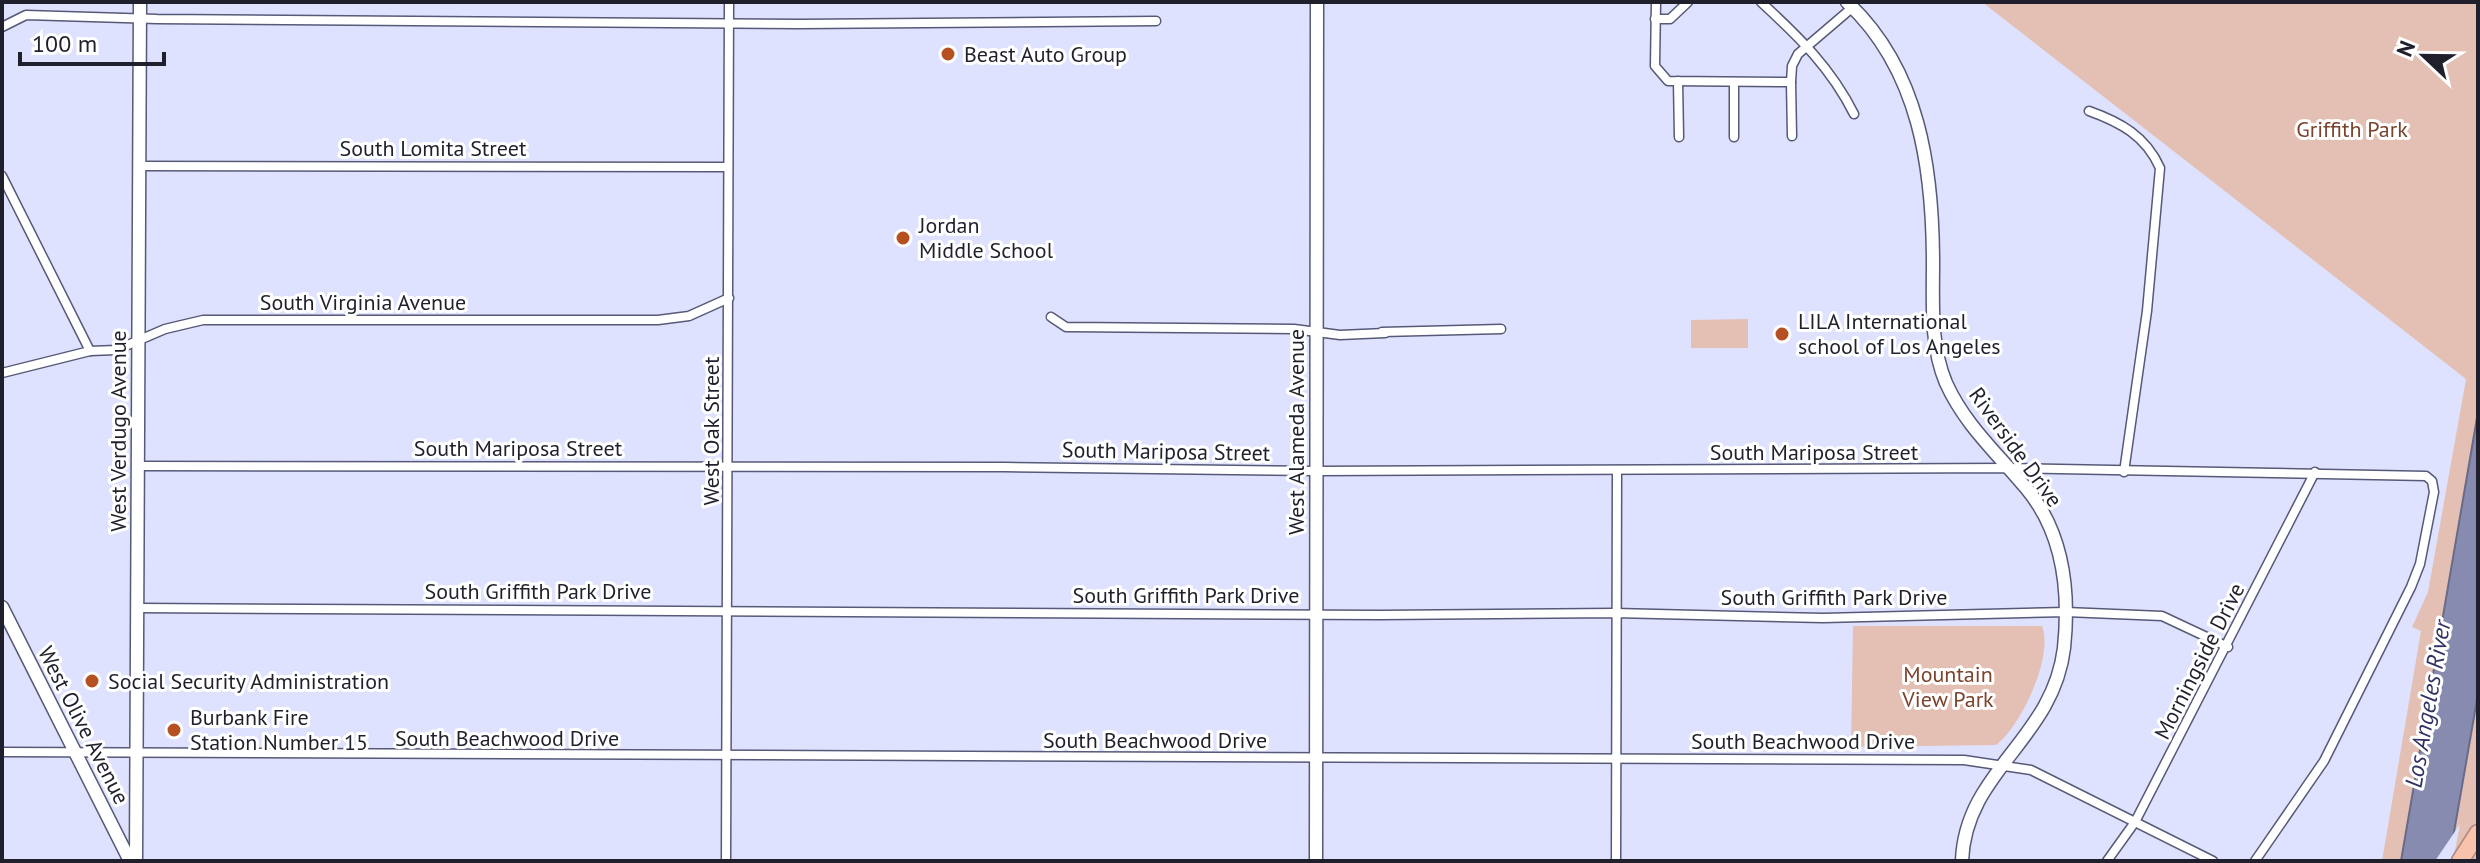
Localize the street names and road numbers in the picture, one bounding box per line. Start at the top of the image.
street label: South Lomita Street [340,134,527,162]
street label: South Virginia Avenue [260,288,466,316]
street label: West Alameda Avenue [1282,329,1310,535]
street label: West Verdugo Avenue [104,330,132,532]
street label: West Oak Street [697,356,725,505]
street label: Riverside Drive [1963,382,2069,512]
street label: South Mariposa Street [414,434,623,462]
street label: South Mariposa Street [1062,435,1271,467]
street label: South Mariposa Street [1710,438,1919,466]
street label: South Griffith Park Drive [425,577,651,605]
street label: Morningside Drive [2148,578,2250,744]
street label: South Griffith Park Drive [1073,581,1299,609]
street label: South Griffith Park Drive [1721,583,1947,611]
street label: West Olive Avenue [32,641,136,809]
street label: South Beachwood Drive [395,724,619,752]
street label: South Beachwood Drive [1043,726,1267,754]
street label: South Beachwood Drive [1691,727,1915,755]

